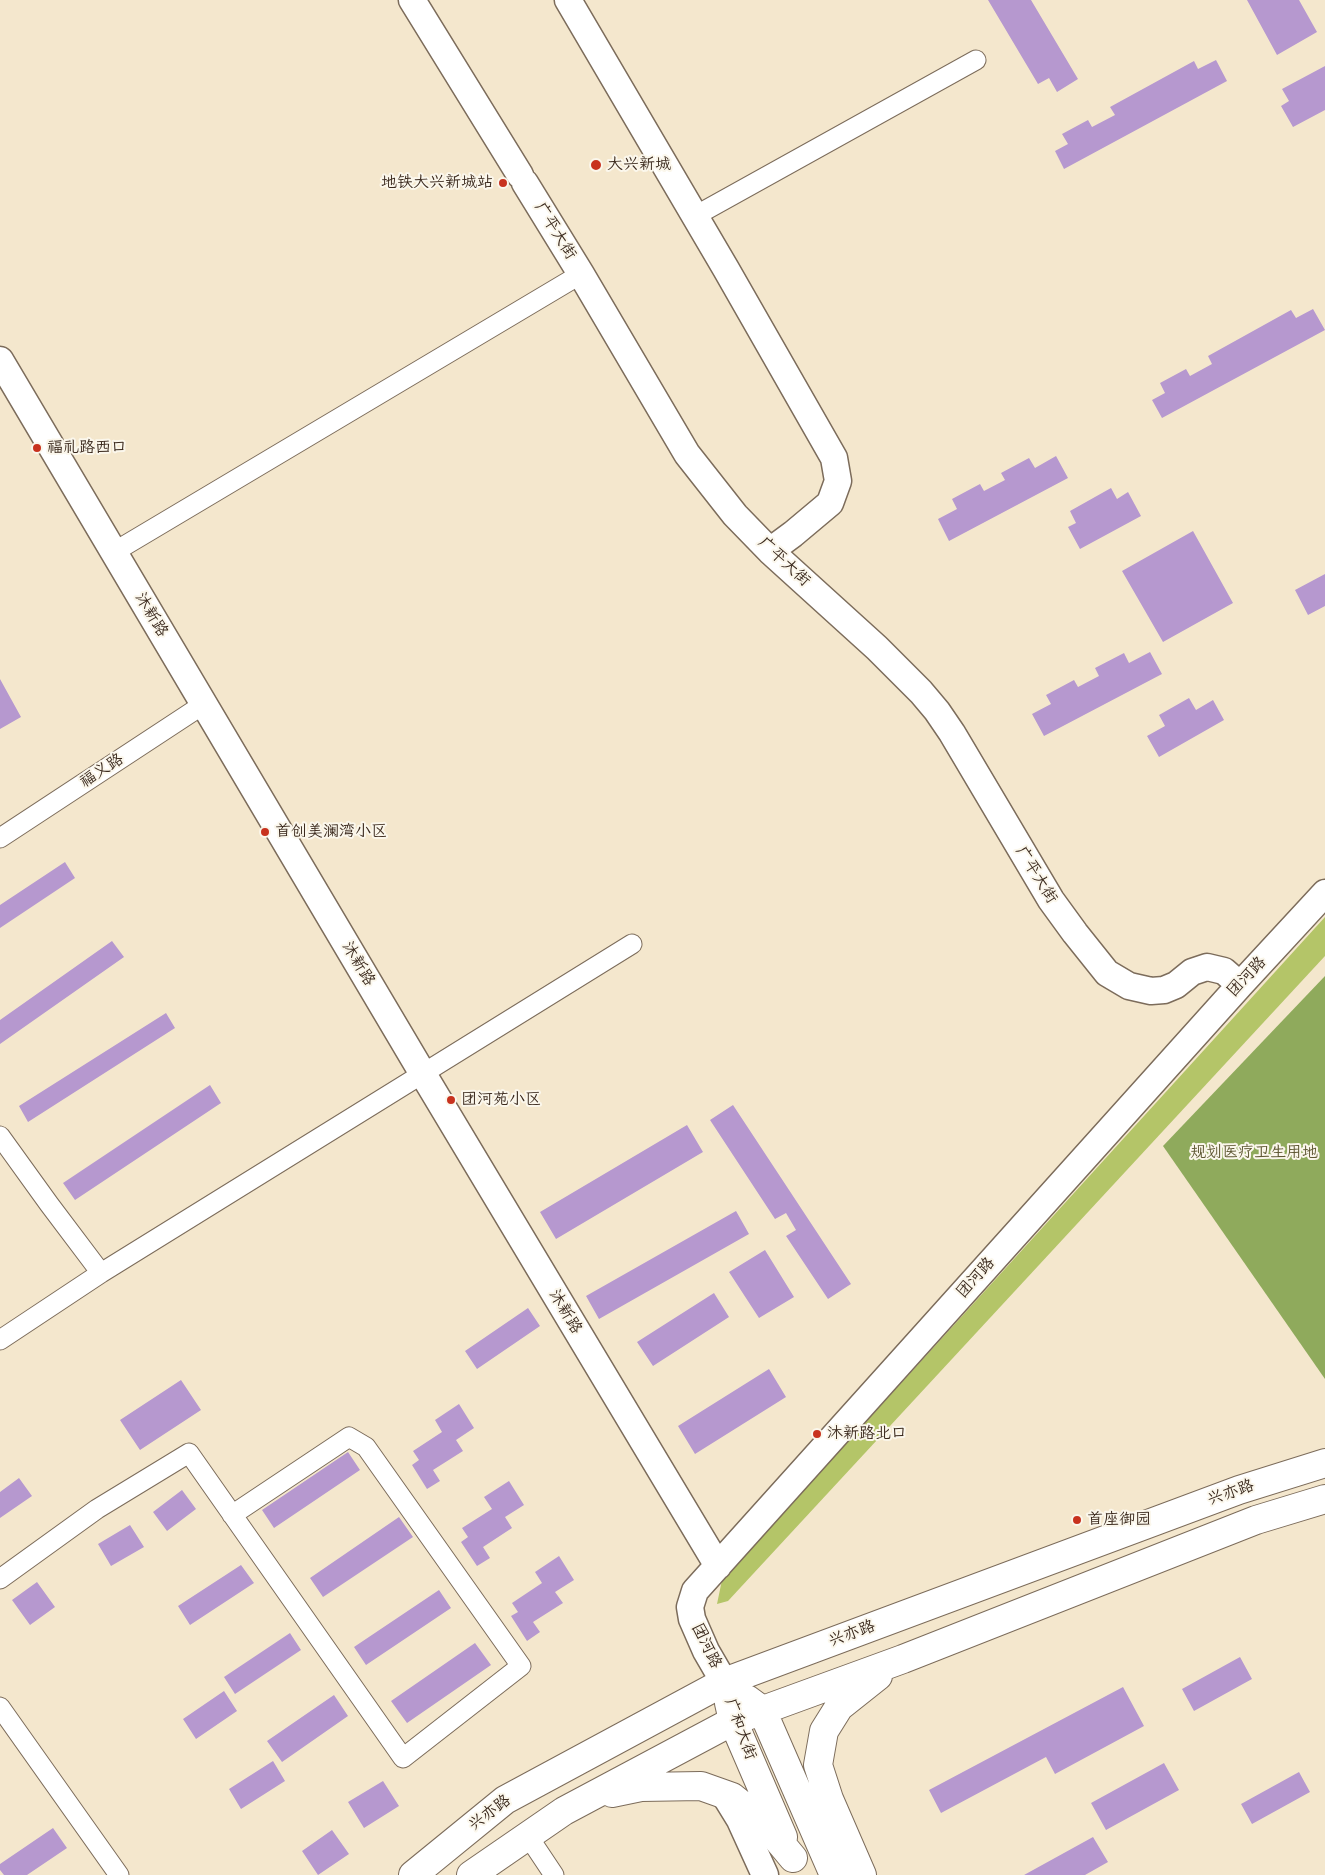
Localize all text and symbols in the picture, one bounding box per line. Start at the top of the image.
place label: 大兴新城 [607,155,671,175]
marker: 大兴新城 [589,158,603,172]
place label: 地铁大兴新城站 [381,173,493,193]
marker: 地铁大兴新城站 [497,177,509,189]
street label: 广平大街 [530,199,580,263]
place label: 福礼路西口 [47,438,127,458]
marker: 福礼路西口 [31,442,43,454]
street label: 广平大街 [754,533,814,591]
street label: 沐新路 [130,589,172,641]
street label: 福义路 [77,750,127,792]
place label: 首创美澜湾小区 [275,822,387,842]
marker: 首创美澜湾小区 [259,826,271,838]
street label: 广平大街 [1011,843,1061,907]
street label: 沐新路 [337,938,379,990]
street label: 团河路 [1224,953,1270,1001]
place label: 团河苑小区 [461,1090,541,1110]
marker: 团河苑小区 [445,1094,457,1106]
park label: 规划医疗卫生用地 [1190,1143,1318,1163]
street label: 团河路 [953,1254,999,1302]
street label: 沐新路 [544,1286,586,1338]
place label: 沐新路北口 [827,1424,907,1444]
marker: 沐新路北口 [811,1428,823,1440]
street label: 兴亦路 [1205,1476,1257,1510]
place label: 首座御园 [1087,1510,1151,1530]
marker: 首座御园 [1071,1514,1083,1526]
street label: 兴亦路 [826,1617,878,1651]
street label: 团河路 [687,1620,725,1672]
street label: 广和大街 [720,1696,760,1762]
street label: 兴亦路 [465,1791,515,1835]

